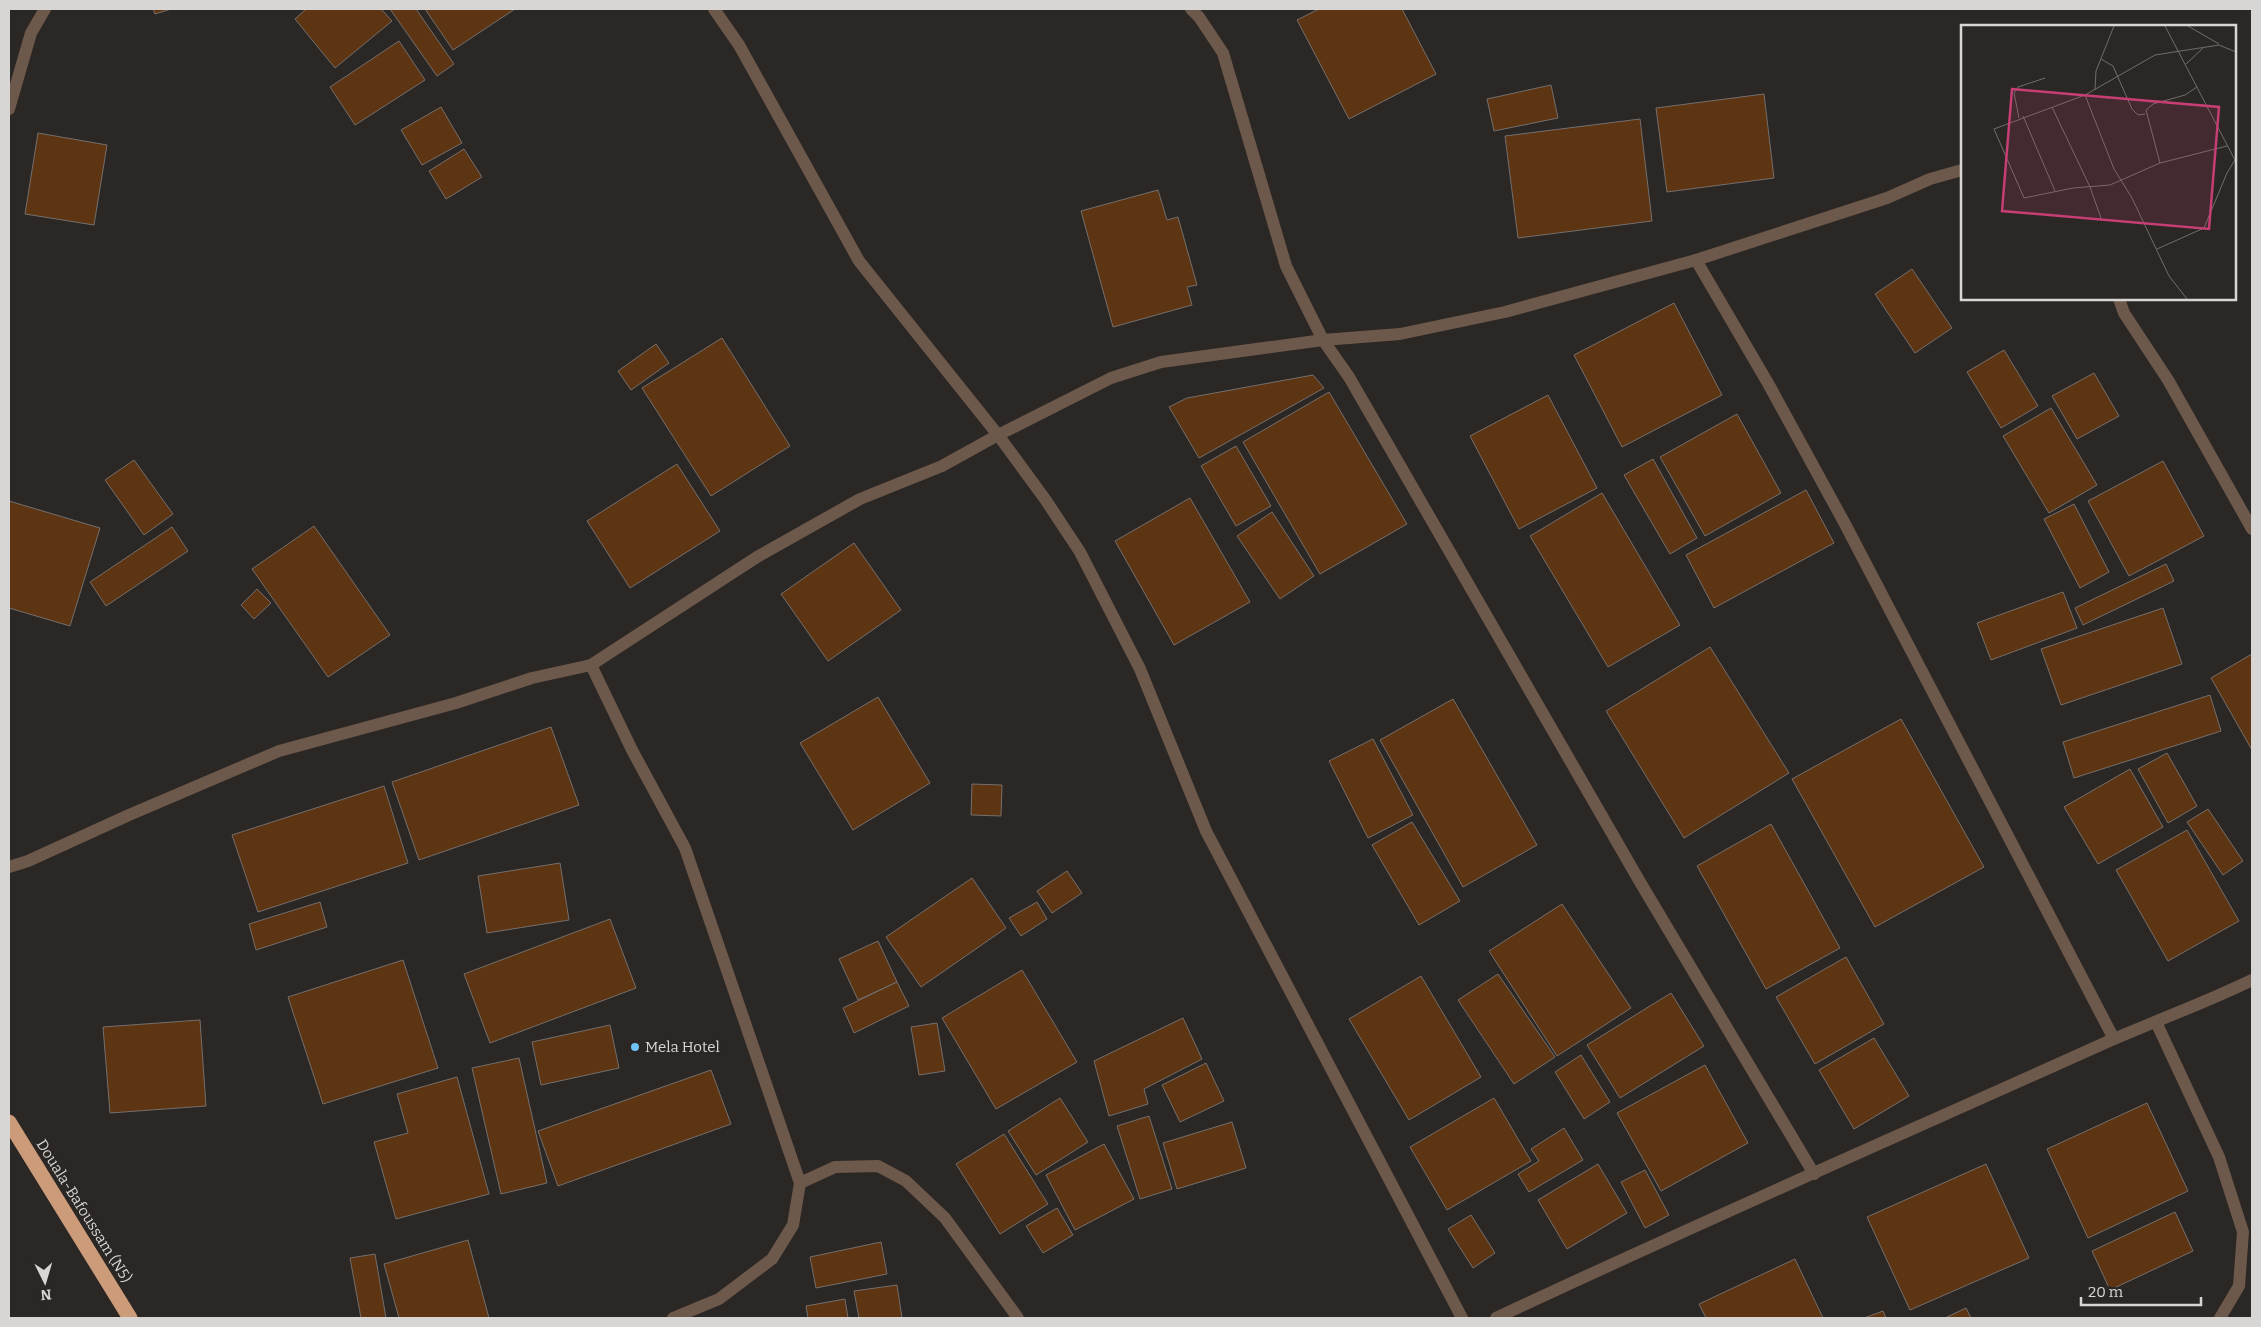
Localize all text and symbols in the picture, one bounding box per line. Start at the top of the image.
inset map [1961,25,2236,300]
place label: Mela Hotel [645,1038,720,1056]
marker: Mela Hotel [629,1041,641,1053]
street label: Douala-Bafoussam (N5) [33,1136,135,1286]
north arrow [20,1257,70,1307]
scale bar [2081,1274,2201,1306]
text: 20 m [2088,1283,2124,1301]
text: N [40,1286,52,1303]

